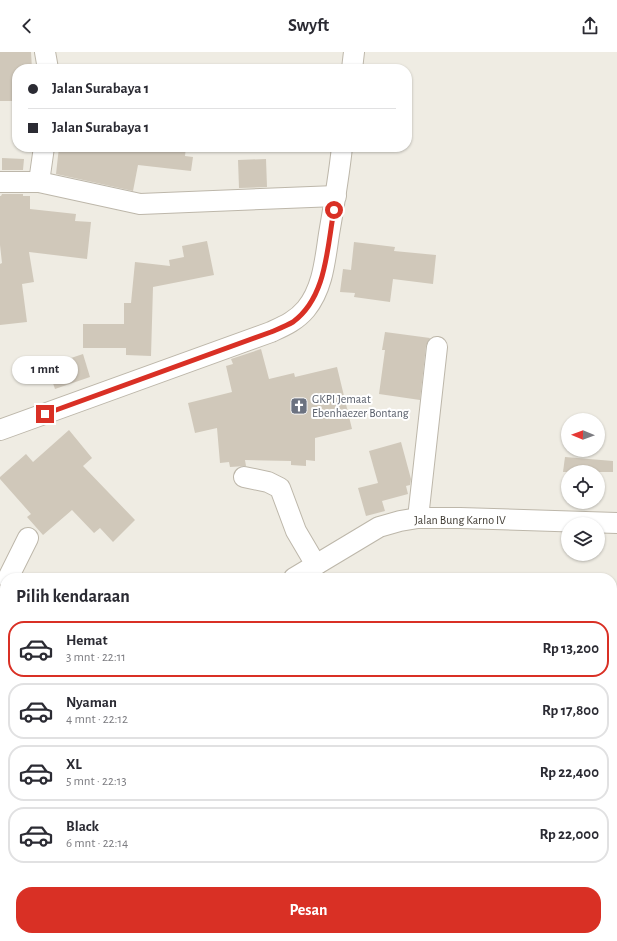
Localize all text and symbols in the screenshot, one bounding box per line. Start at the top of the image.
icon: back [16,15,38,37]
icon: share [579,15,601,37]
text: Swyft [288,17,329,35]
text: Jalan Surabaya 1 [52,81,149,96]
text: Jalan Surabaya 1 [52,120,149,135]
route start [325,201,343,219]
callout: 1 mnt [12,356,78,384]
text: 1 mnt [31,363,59,376]
place label: GKPI Jemaat Ebenhaezer Bontang [312,393,409,419]
church icon: GKPI Jemaat Ebenhaezer Bontang [289,396,309,416]
route end [36,405,54,423]
north arrow [561,413,605,457]
map controls [561,413,605,561]
button: locate [561,465,605,509]
street label: Jalan Bung Karno IV [414,514,506,526]
button: layers [561,517,605,561]
text: Pilih kendaraan [16,588,130,606]
icon: car [18,631,54,667]
text: Hemat [66,633,108,648]
text: Rp 13,200 [542,641,599,656]
text: 3 mnt · 22:11 [66,651,126,664]
icon: car [18,693,54,729]
text: Nyaman [66,695,117,710]
text: Rp 17,800 [542,703,599,718]
text: 4 mnt · 22:12 [66,713,128,726]
icon: car [18,755,54,791]
text: XL [66,757,82,772]
text: Rp 22,400 [540,765,599,780]
text: 5 mnt · 22:13 [66,775,127,788]
icon: car [18,817,54,853]
text: Black [66,819,99,834]
text: Rp 22,000 [539,827,599,842]
text: 6 mnt · 22:14 [66,837,128,850]
button: Pesan [16,887,601,933]

